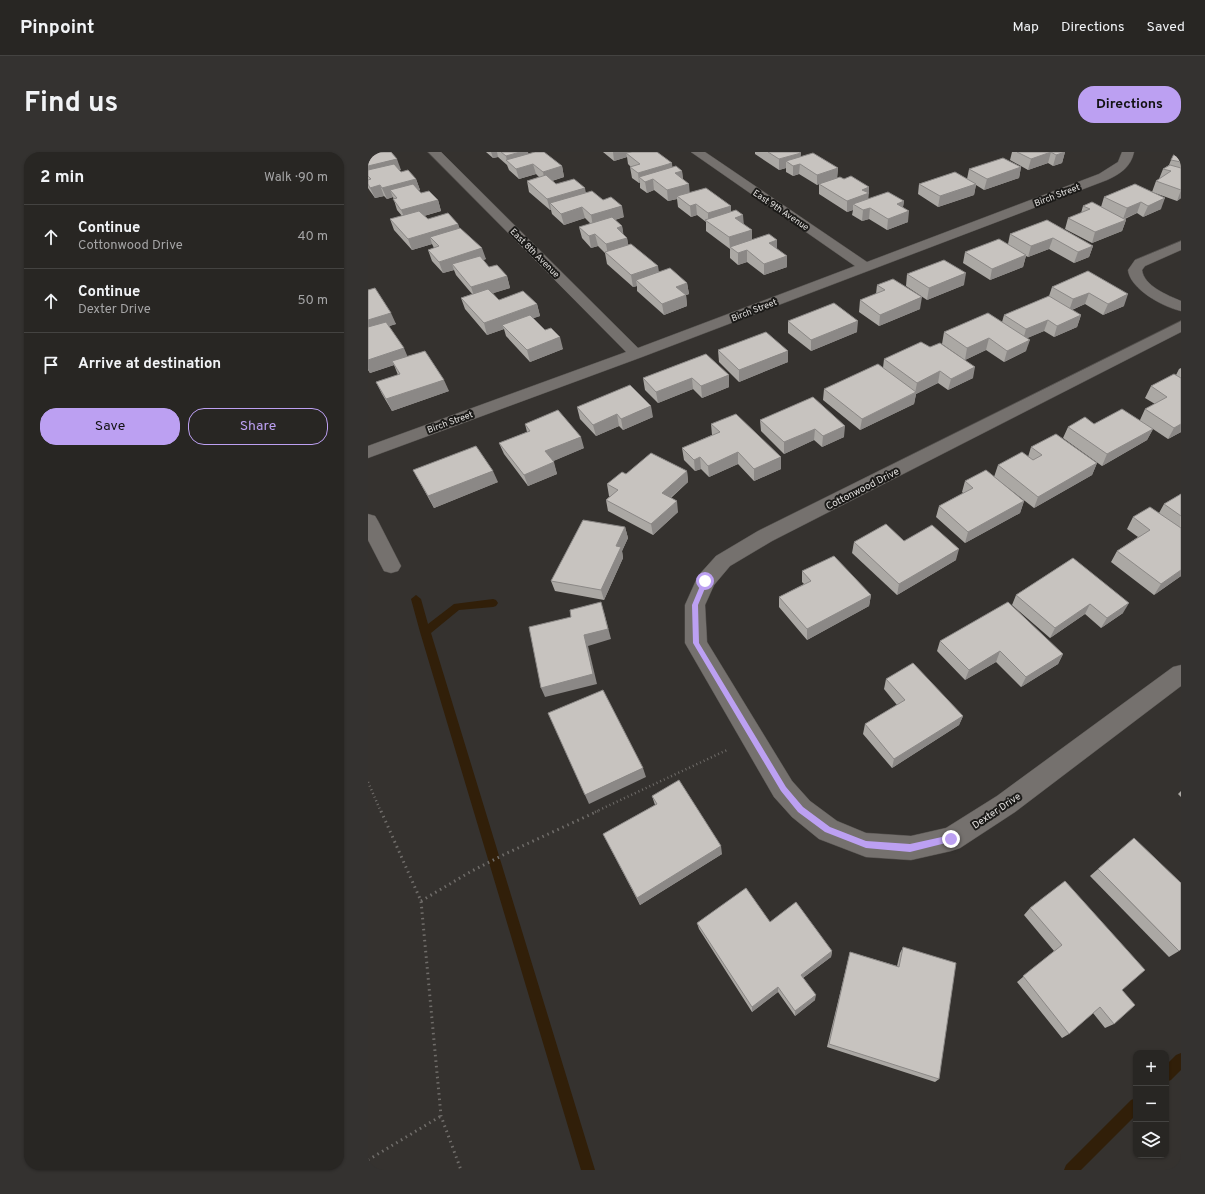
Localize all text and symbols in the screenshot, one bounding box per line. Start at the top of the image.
text: Pinpoint [20,16,95,40]
text: Map [1013,19,1039,36]
text: Directions [1061,19,1125,36]
text: Saved [1147,19,1185,36]
text: Find us [24,86,118,122]
button: Directions [1078,86,1181,123]
text: 2 min [40,167,84,189]
text: Walk · 90 m [264,170,328,186]
street label: Birch Street [1033,182,1082,209]
street label: East 9th Avenue [751,188,811,233]
text: Continue [78,219,140,238]
icon: ahead [40,226,62,248]
street label: East 8th Avenue [508,226,562,280]
text: 40 m [298,229,328,245]
text: Cottonwood Drive [78,238,183,254]
text: Continue [78,283,140,302]
icon: ahead [40,290,62,312]
text: 50 m [298,293,328,309]
street label: Birch Street [730,297,779,324]
text: Dexter Drive [78,302,151,318]
icon: arrive [40,354,62,376]
text: Arrive at destination [78,355,221,374]
button: Save [40,408,180,445]
button: Share [188,408,328,445]
street label: Birch Street [426,409,475,436]
street label: Cottonwood Drive [824,465,902,513]
route start [696,572,714,590]
street label: Dexter Drive [970,790,1024,832]
route end [942,830,960,848]
map controls [1133,1050,1169,1158]
button: + [1133,1050,1169,1086]
button: − [1133,1086,1169,1122]
button: layers [1133,1122,1169,1158]

